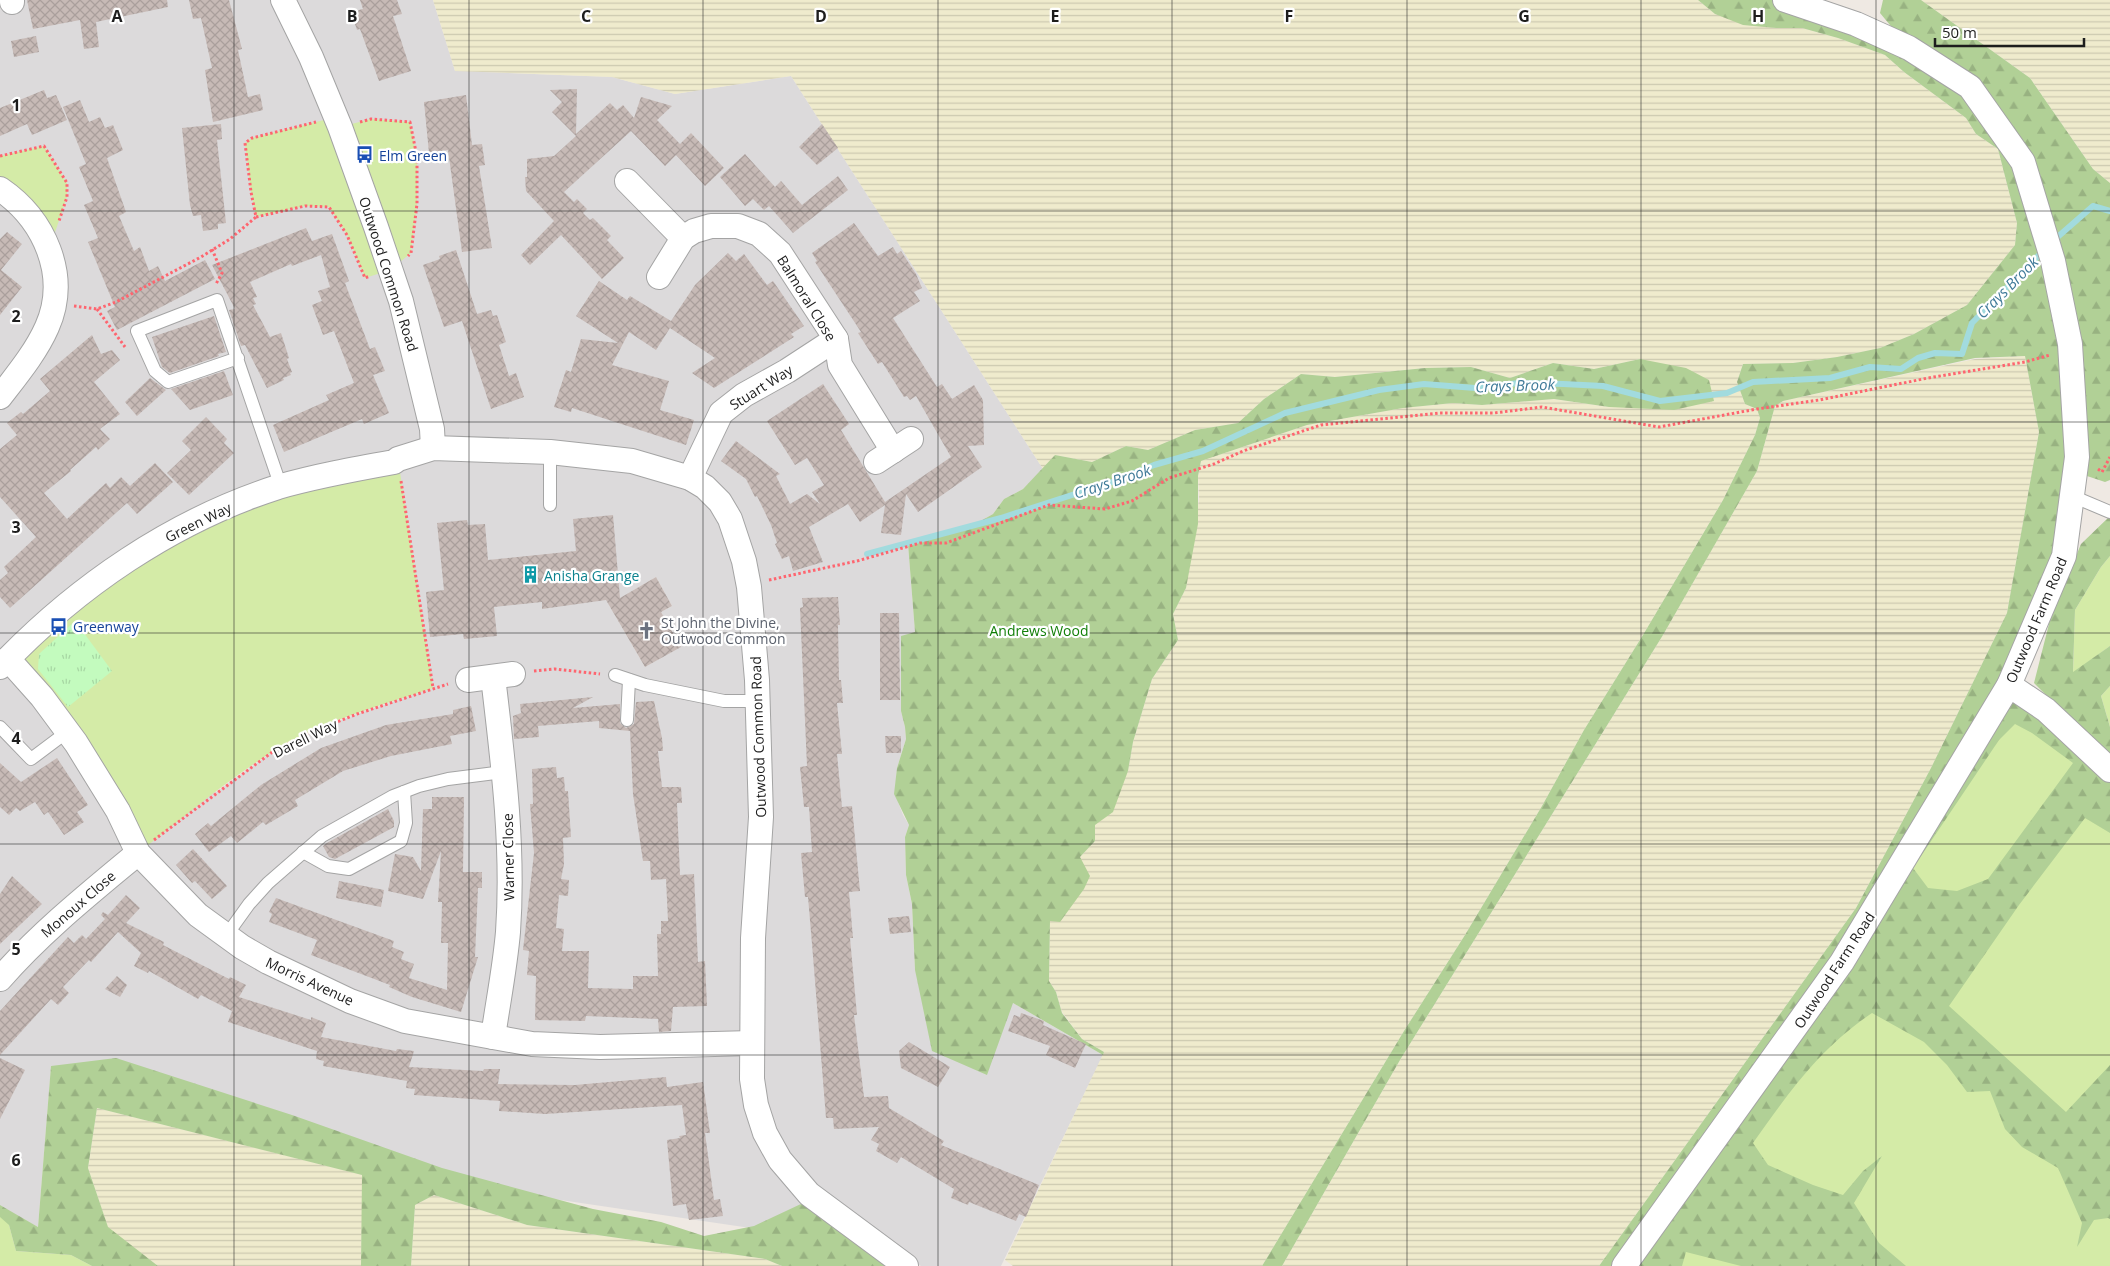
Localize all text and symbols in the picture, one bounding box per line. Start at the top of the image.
text: A [111,5,123,27]
text: B [347,5,357,27]
text: C [581,5,591,27]
text: D [815,5,827,27]
text: E [1051,5,1060,27]
text: F [1285,5,1293,27]
text: G [1518,5,1530,27]
text: H [1752,5,1764,27]
scale bar [1935,15,2084,47]
text: 50 m [1942,22,1977,42]
text: 1 [11,94,21,116]
bus stop icon: Elm Green [355,145,375,165]
place label: Elm Green [379,146,447,165]
street label: Outwood Common Road [355,194,423,354]
water label: Crays Brook [1972,251,2043,322]
street label: Balmoral Close [773,252,841,345]
text: 2 [11,305,21,327]
street label: Stuart Way [726,360,797,414]
water label: Crays Brook [1475,374,1556,396]
water label: Crays Brook [1071,459,1154,503]
street label: Green Way [162,497,235,546]
text: 3 [11,516,21,538]
street label: Outwood Farm Road [2001,554,2071,686]
building icon: Anisha Grange [520,565,540,585]
place label: Anisha Grange [544,566,640,585]
place label: St John the Divine, Outwood Common [661,613,786,648]
bus stop icon: Greenway [49,616,69,636]
place label: Greenway [73,617,140,636]
church icon: St John the Divine, Outwood Common [637,620,657,640]
park label: Andrews Wood [989,621,1089,640]
street label: Outwood Common Road [746,656,770,818]
street label: Darell Way [269,714,341,762]
text: 4 [11,727,21,749]
street label: Warner Close [498,813,518,901]
street label: Monoux Close [37,866,119,942]
street label: Outwood Farm Road [1789,908,1879,1032]
text: 5 [11,938,21,960]
street label: Morris Avenue [263,952,357,1010]
text: 6 [11,1149,21,1171]

